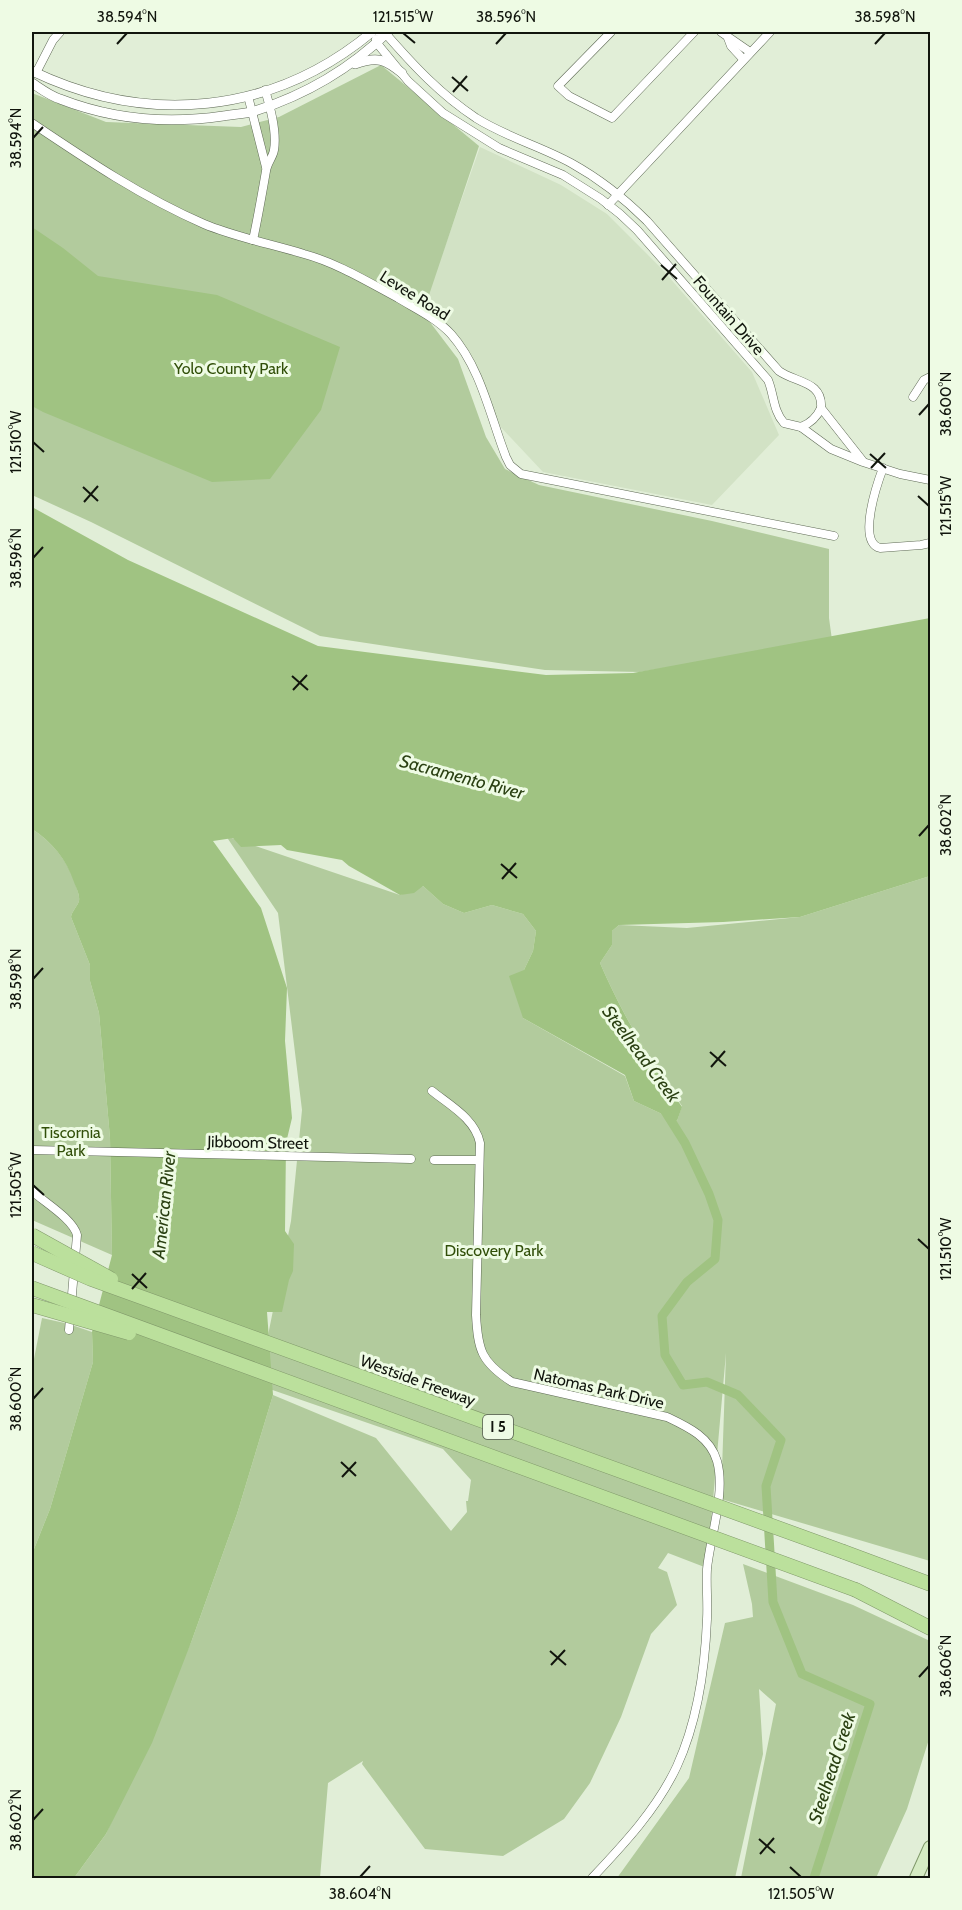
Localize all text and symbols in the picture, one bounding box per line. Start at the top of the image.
text: 38.594°N [97,8,157,26]
text: 121.515°W [373,8,434,26]
text: 38.596°N [476,8,536,26]
text: 38.598°N [855,8,915,26]
text: 38.594°N [7,108,25,168]
street label: Levee Road [376,267,453,324]
street label: Fountain Drive [689,272,768,359]
park label: Yolo County Park [173,359,289,378]
text: 38.600°N [937,372,955,436]
text: 121.510°W [7,410,25,473]
text: 121.515°W [937,475,955,536]
text: 38.596°N [7,528,25,588]
water label: Sacramento River [398,750,528,805]
text: 38.602°N [937,794,955,856]
text: 38.598°N [7,949,25,1009]
water label: Steelhead Creek [597,1001,685,1108]
park label: Tiscornia Park [41,1123,101,1160]
street label: Jibboom Street [206,1132,309,1153]
water label: American River [147,1149,181,1261]
text: 121.505°W [7,1151,25,1218]
text: 121.510°W [937,1217,955,1280]
park label: Discovery Park [445,1241,544,1260]
street label: Westside Freeway [358,1351,478,1410]
street label: Natomas Park Drive [532,1364,666,1413]
text: 38.600°N [7,1367,25,1431]
road number: I 5 [483,1415,513,1439]
text: 38.606°N [937,1635,955,1697]
water label: Steelhead Creek [804,1708,861,1826]
text: 38.602°N [7,1789,25,1851]
text: 38.604°N [329,1885,391,1903]
text: 121.505°W [768,1885,835,1903]

